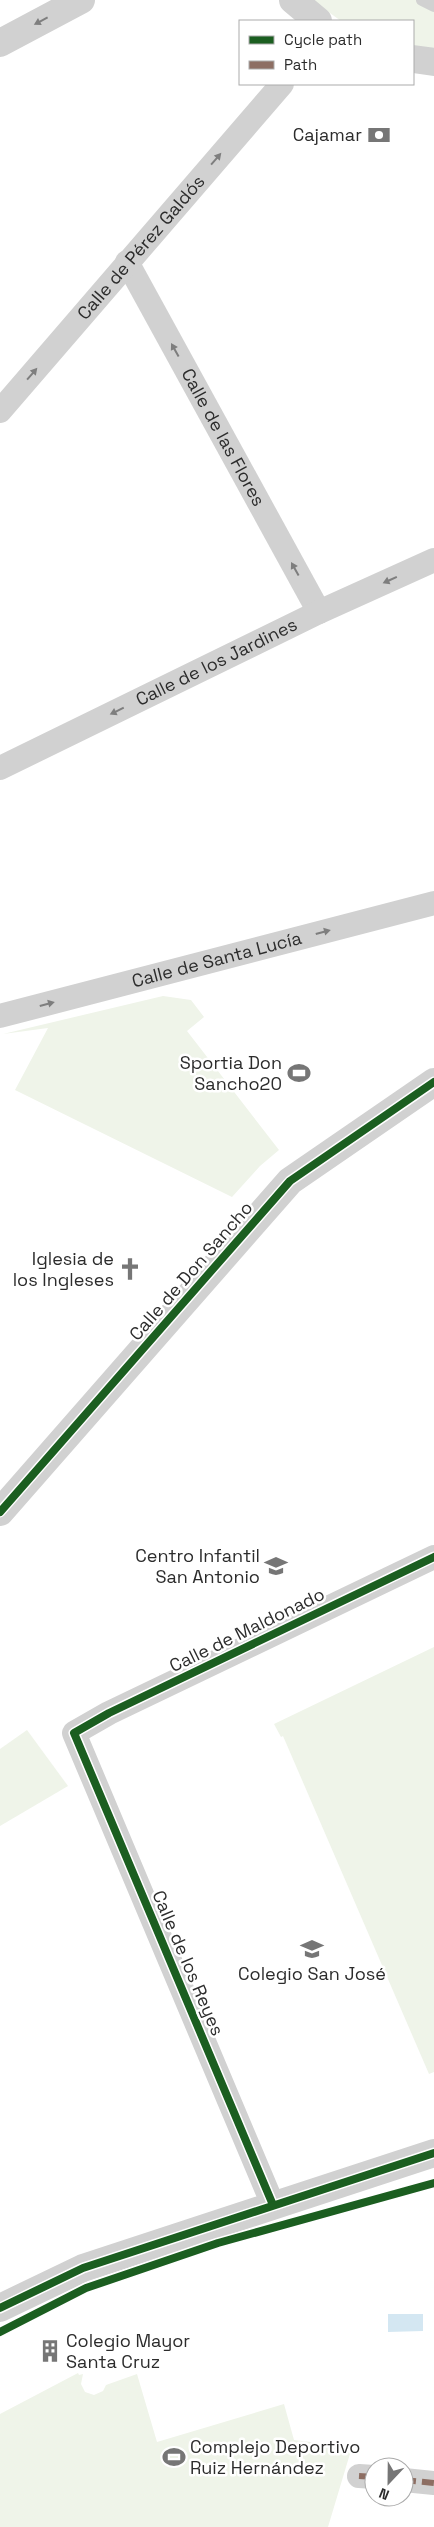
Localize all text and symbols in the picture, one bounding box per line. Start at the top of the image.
one-way arrow [33,17,48,25]
legend [239,20,414,85]
text: Cycle path [284,30,362,49]
text: Path [284,55,317,74]
bank icon: Cajamar [366,122,392,148]
place label: Cajamar [293,123,362,146]
one-way arrow [210,153,222,165]
street label: Calle de Pérez Galdós [72,170,209,324]
one-way arrow [171,342,179,357]
street label: Calle de las Flores [177,364,271,510]
one-way arrow [26,367,37,380]
one-way arrow [291,562,299,576]
one-way arrow [383,576,397,584]
street label: Calle de los Jardines [132,612,301,711]
one-way arrow [110,707,124,715]
street label: Calle de Santa Lucía [129,926,304,992]
one-way arrow [315,927,330,935]
one-way arrow [40,999,55,1007]
place label: Sportia Don Sancho20 [180,1051,282,1095]
sports icon: Sportia Don Sancho20 [286,1060,312,1086]
street label: Calle de Don Sancho [124,1196,257,1345]
place label: Iglesia de los Ingleses [13,1247,114,1291]
church icon: Iglesia de los Ingleses [117,1256,143,1282]
place label: Centro Infantil San Antonio [135,1544,260,1588]
school or university icon: Centro Infantil San Antonio [263,1553,289,1579]
street label: Calle de Maldonado [165,1582,328,1677]
street label: Calle de los Reyes [147,1887,229,2039]
school or university icon: Colegio San José [299,1936,325,1962]
place label: Colegio San José [238,1962,386,1985]
place label: Colegio Mayor Santa Cruz [66,2329,190,2373]
building icon: Colegio Mayor Santa Cruz [37,2338,63,2364]
place label: Complejo Deportivo Ruiz Hernández [190,2435,360,2479]
sports icon: Complejo Deportivo Ruiz Hernández [161,2444,187,2470]
north arrow [364,2457,414,2507]
text: N [376,2484,392,2504]

